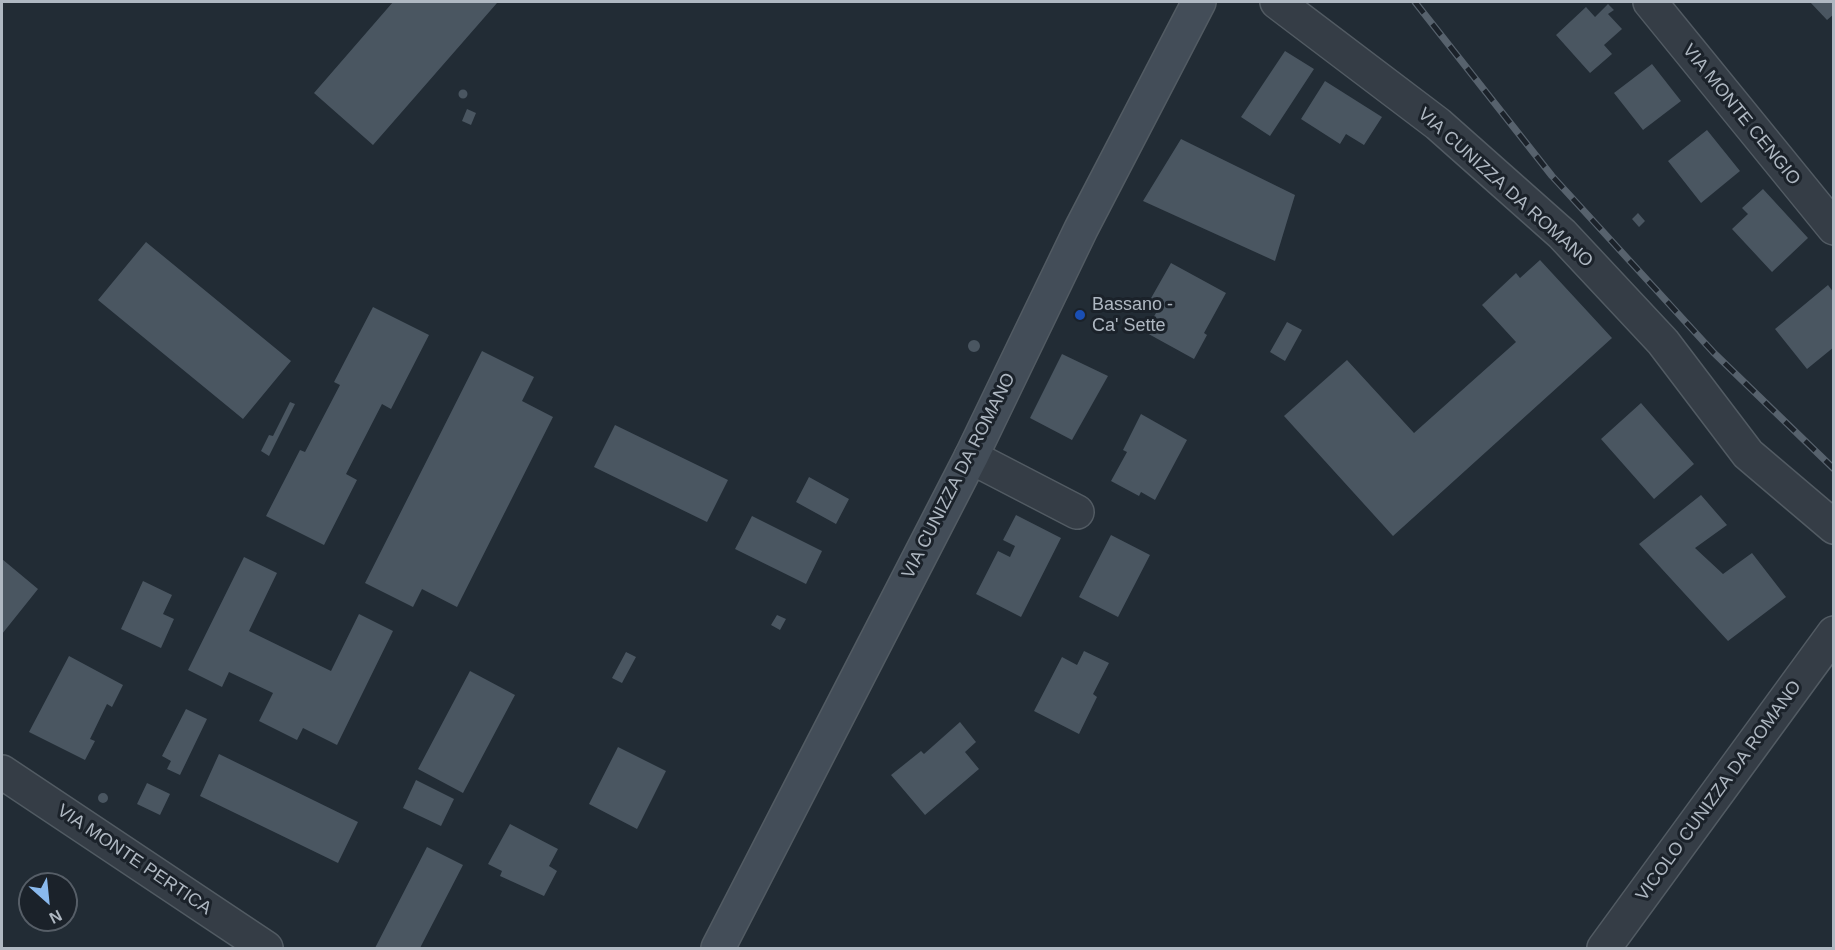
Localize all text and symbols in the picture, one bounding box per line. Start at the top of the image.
street label: VIA MONTE CENGIO [1678,40,1804,190]
street label: VIA CUNIZZA DA ROMANO [1413,104,1597,272]
place label: Bassano - Ca' Sette [1092,294,1173,336]
marker: Bassano - Ca' Sette [1073,308,1087,322]
street label: VIA CUNIZZA DA ROMANO [898,370,1020,582]
street label: VICOLO CUNIZZA DA ROMANO [1632,677,1806,905]
street label: VIA MONTE PERTICA [53,800,215,920]
north arrow [18,872,78,932]

